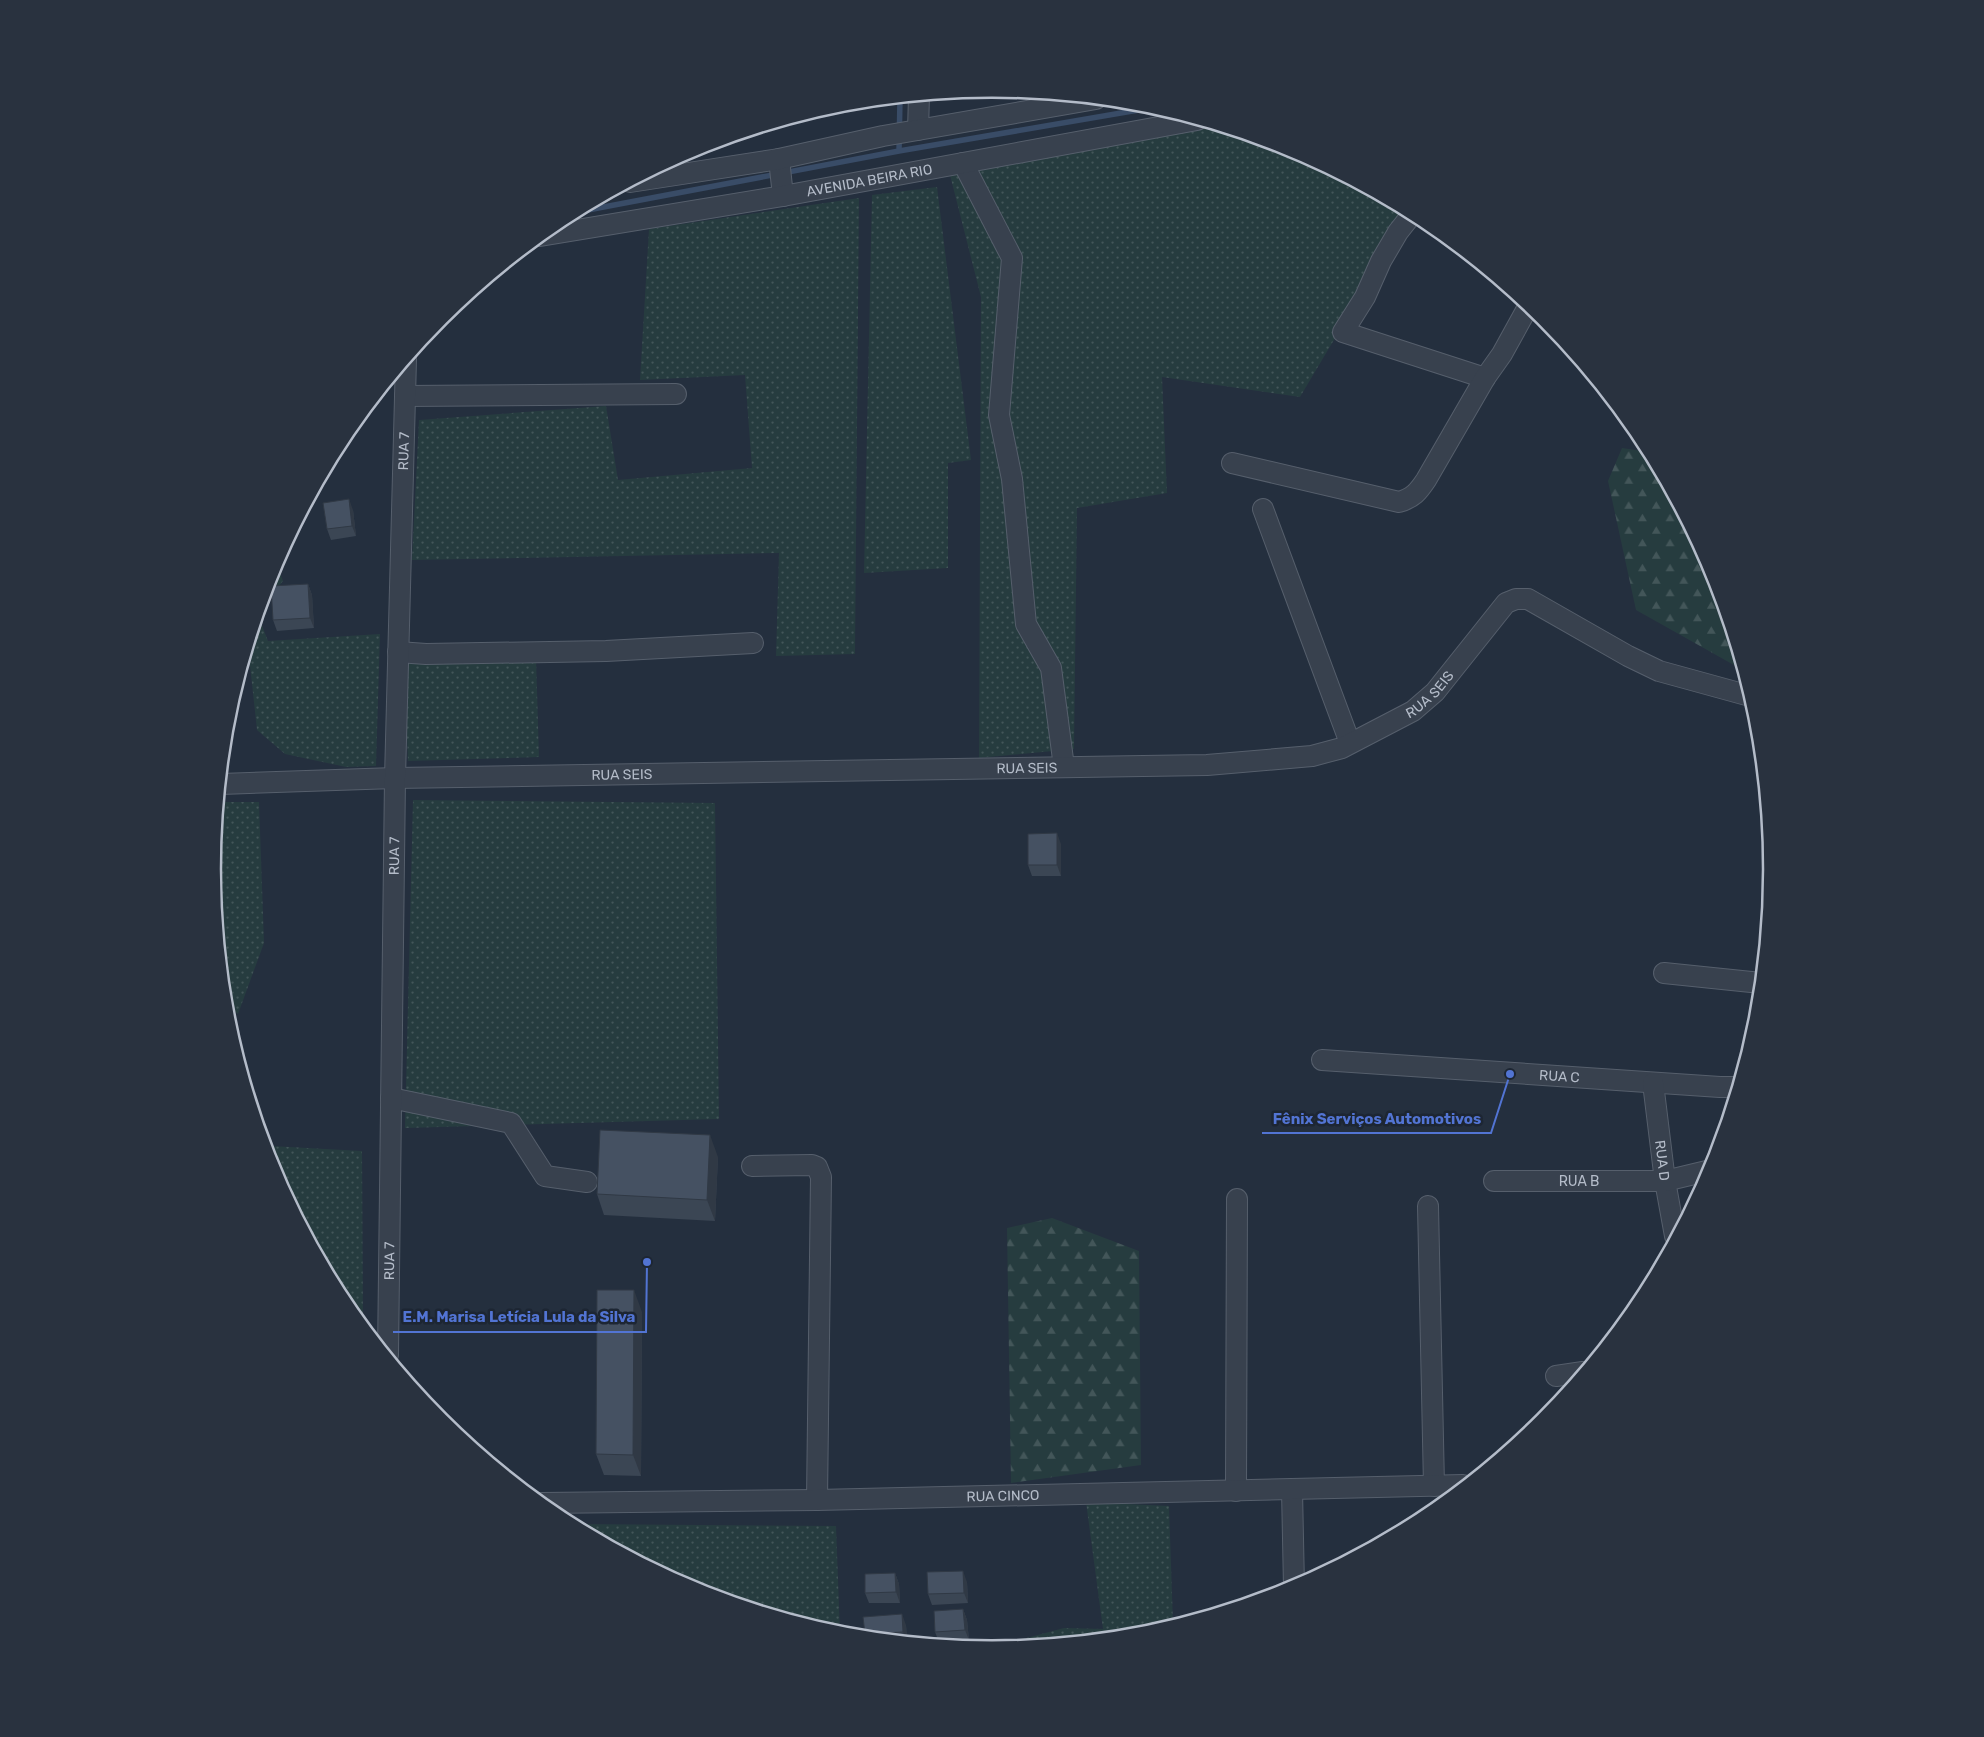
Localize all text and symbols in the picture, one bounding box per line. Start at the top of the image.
street label: AVENIDA BEIRA RIO [805,160,934,200]
street label: RUA 7 [395,432,413,471]
street label: RUA SEIS [1403,667,1457,722]
street label: RUA SEIS [996,759,1058,777]
street label: RUA SEIS [591,765,653,783]
street label: RUA 7 [385,837,403,875]
street label: RUA C [1539,1066,1580,1086]
callout: Fênix Serviços Automotivos [1262,1103,1491,1133]
text: Fênix Serviços Automotivos [1273,1110,1481,1128]
street label: RUA D [1652,1139,1673,1182]
street label: RUA B [1559,1173,1599,1190]
street label: RUA 7 [380,1242,398,1280]
callout: E.M. Marisa Letícia Lula da Silva [393,1302,646,1332]
text: E.M. Marisa Letícia Lula da Silva [403,1308,636,1326]
street label: RUA CINCO [966,1486,1040,1505]

